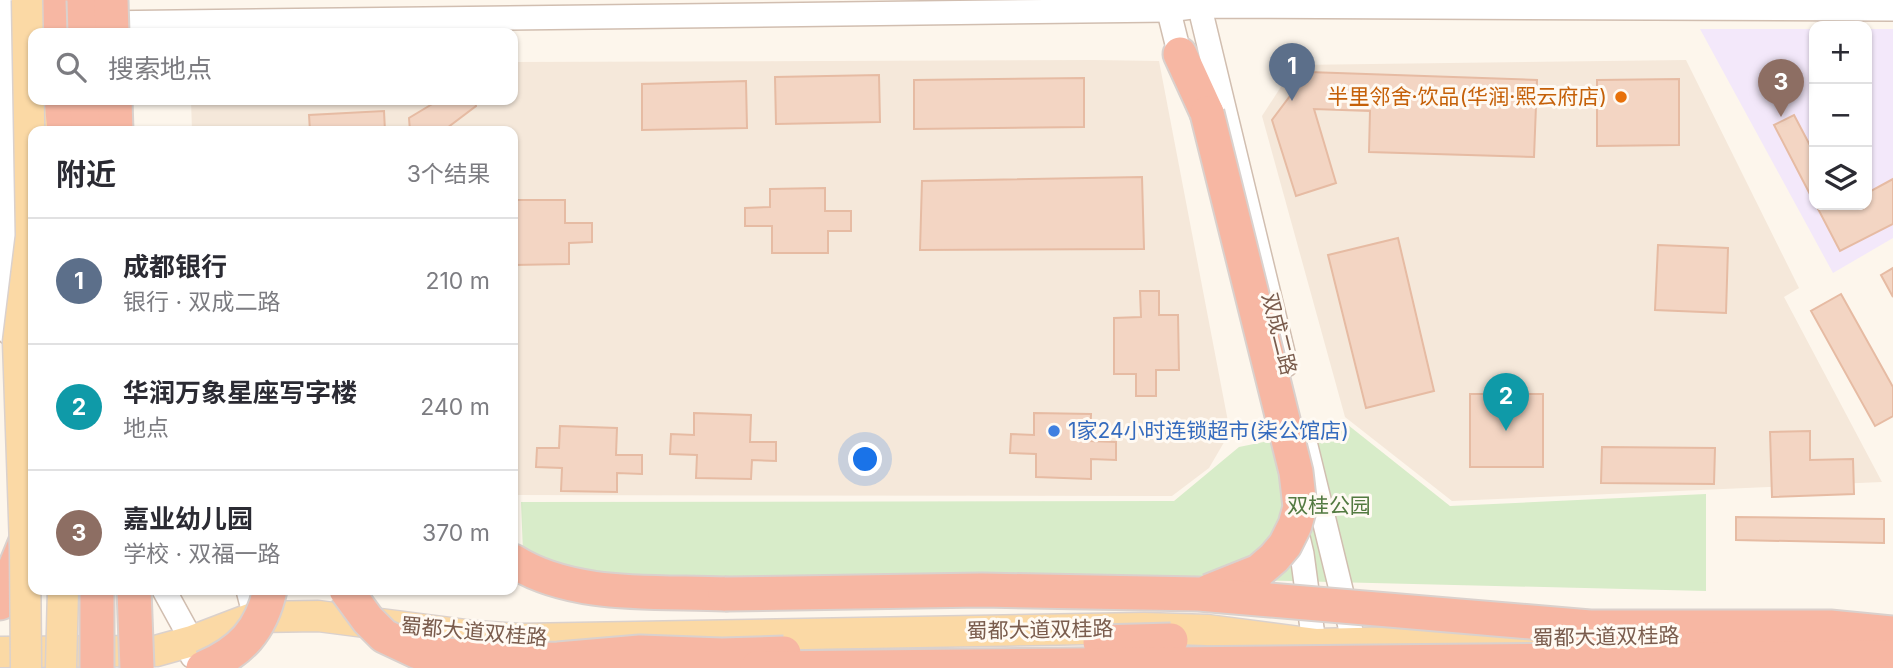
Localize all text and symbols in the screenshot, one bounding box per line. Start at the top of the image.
map controls [1809,21,1872,210]
button: + [1809,21,1872,84]
search box [28,28,518,105]
pin: 1 [1269,43,1315,101]
icon: search [52,48,90,86]
text: 搜索地点 [108,53,212,84]
pin: 3 [1758,59,1804,117]
place label: 半里邻舍·饮品(华润·熙云府店) [1328,84,1607,109]
button: − [1809,84,1872,147]
marker: 半里邻舍·饮品(华润·熙云府店) [1613,89,1629,105]
button: layers [1809,147,1872,210]
text: 附近 [56,156,116,192]
text: 3个结果 [407,160,490,188]
text: 成都银行 [123,251,227,282]
text: 1 [74,267,84,295]
text: 210 m [425,267,490,295]
text: 银行 · 双成二路 [123,288,281,316]
street label: 双成二路 [1257,290,1302,378]
pin: 2 [1483,373,1529,431]
text: 华润万象星座写字楼 [123,377,357,408]
text: 2 [72,393,86,421]
text: 240 m [420,393,490,421]
text: 地点 [123,414,169,442]
place label: 1家24小时连锁超市(柒公馆店) [1068,418,1349,443]
marker: 1家24小时连锁超市(柒公馆店) [1046,423,1062,439]
your location [848,442,882,476]
park label: 双桂公园 [1287,493,1371,518]
text: 嘉业幼儿园 [123,503,253,534]
text: 3 [72,519,86,547]
text: 370 m [422,519,490,547]
text: 学校 · 双福一路 [123,540,281,568]
street label: 蜀都大道双桂路 [400,613,548,650]
street label: 蜀都大道双桂路 [966,616,1114,643]
street label: 蜀都大道双桂路 [1532,623,1680,650]

